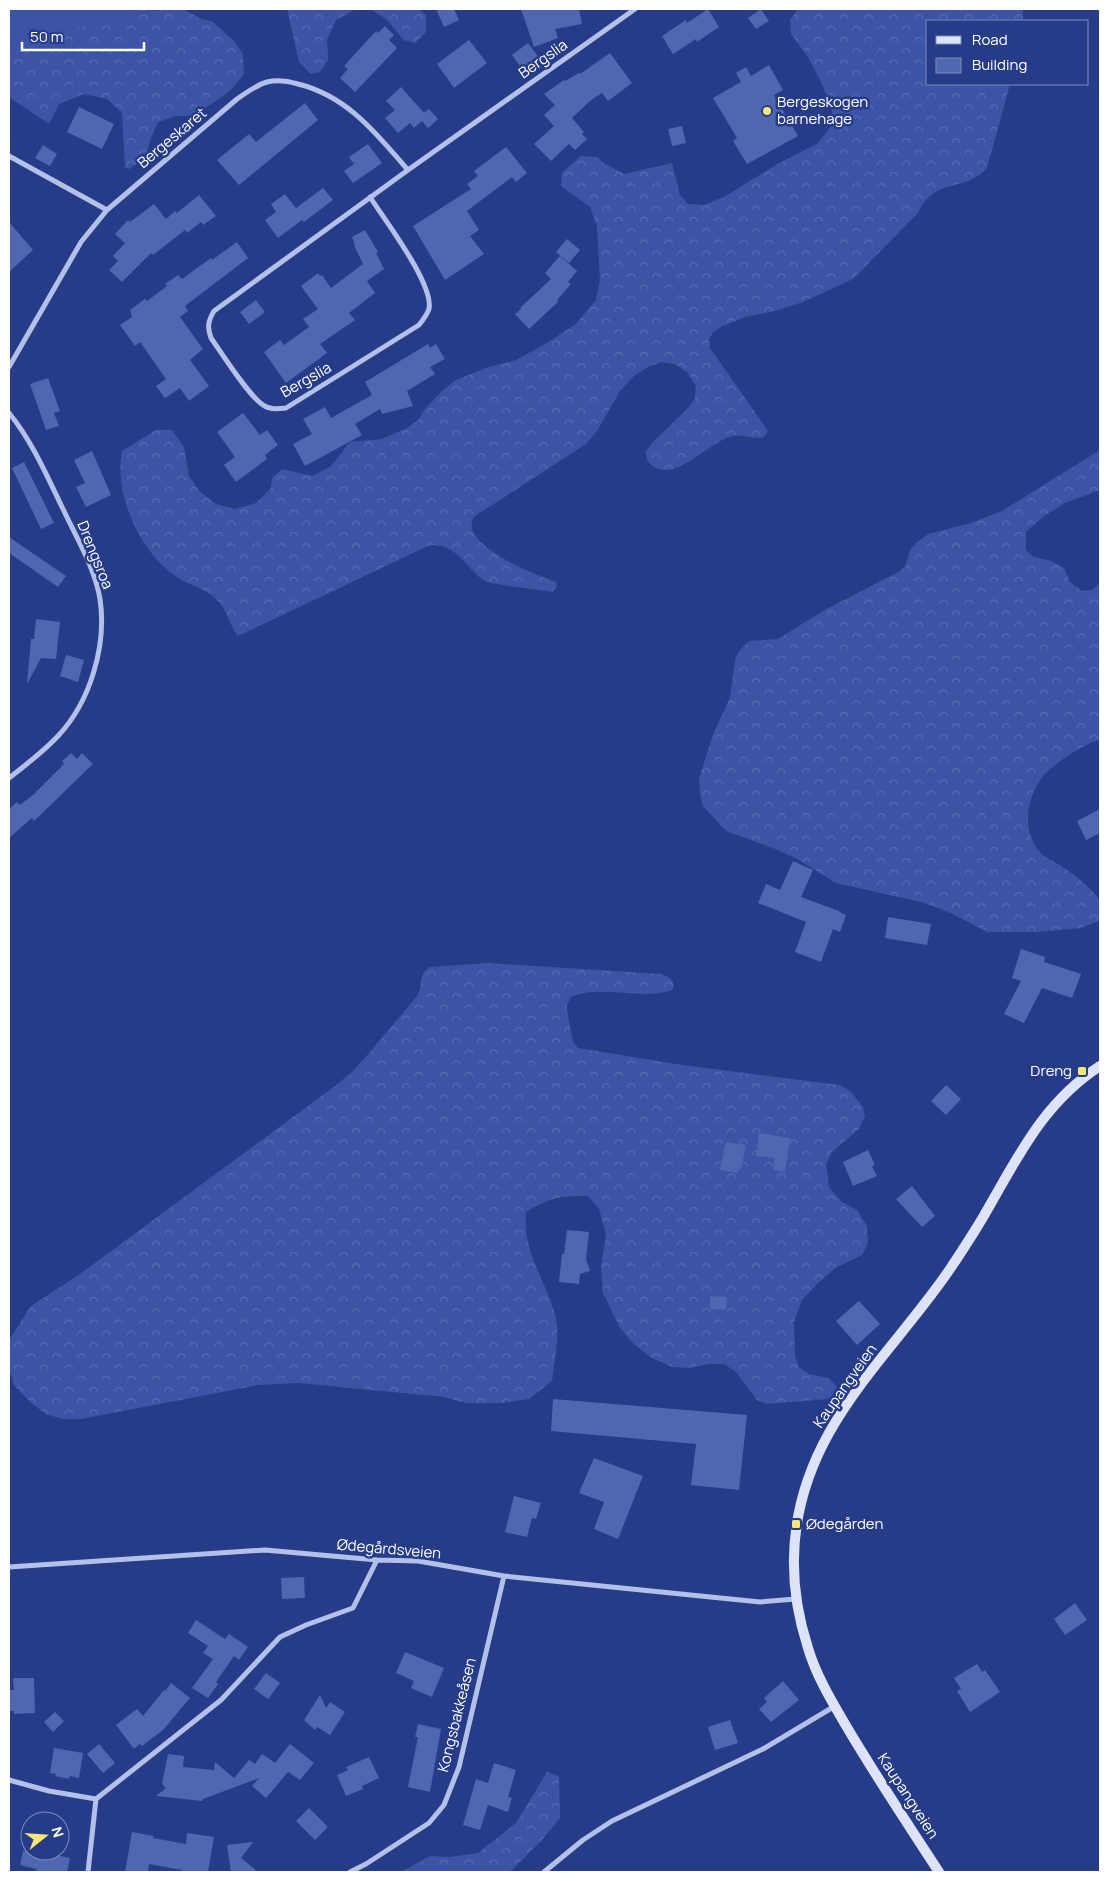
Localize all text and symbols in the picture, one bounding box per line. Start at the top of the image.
scale bar [22,20,145,52]
legend [926,20,1089,85]
text: 50 m [30,26,64,47]
text: Road [972,29,1008,50]
street label: Bergslia [514,34,571,83]
text: Building [972,54,1027,75]
place label: Bergeskogen barnehage [777,91,868,129]
street label: Bergeskaret [133,102,211,173]
marker: Bergeskogen barnehage [761,105,773,117]
street label: Bergslia [277,357,335,402]
street label: Drengsroa [72,518,119,592]
place label: Dreng [1030,1060,1072,1081]
marker: Dreng [1076,1065,1088,1077]
street label: Kaupangveien [808,1339,881,1432]
place label: Ødegården [806,1513,883,1534]
marker: Ødegården [790,1518,802,1530]
street label: Ødegårdsveien [336,1533,442,1564]
street label: Kongsbakkeåsen [432,1655,481,1774]
street label: Kaupangveien [873,1749,944,1843]
north arrow [20,1811,70,1861]
text: N [47,1824,68,1840]

